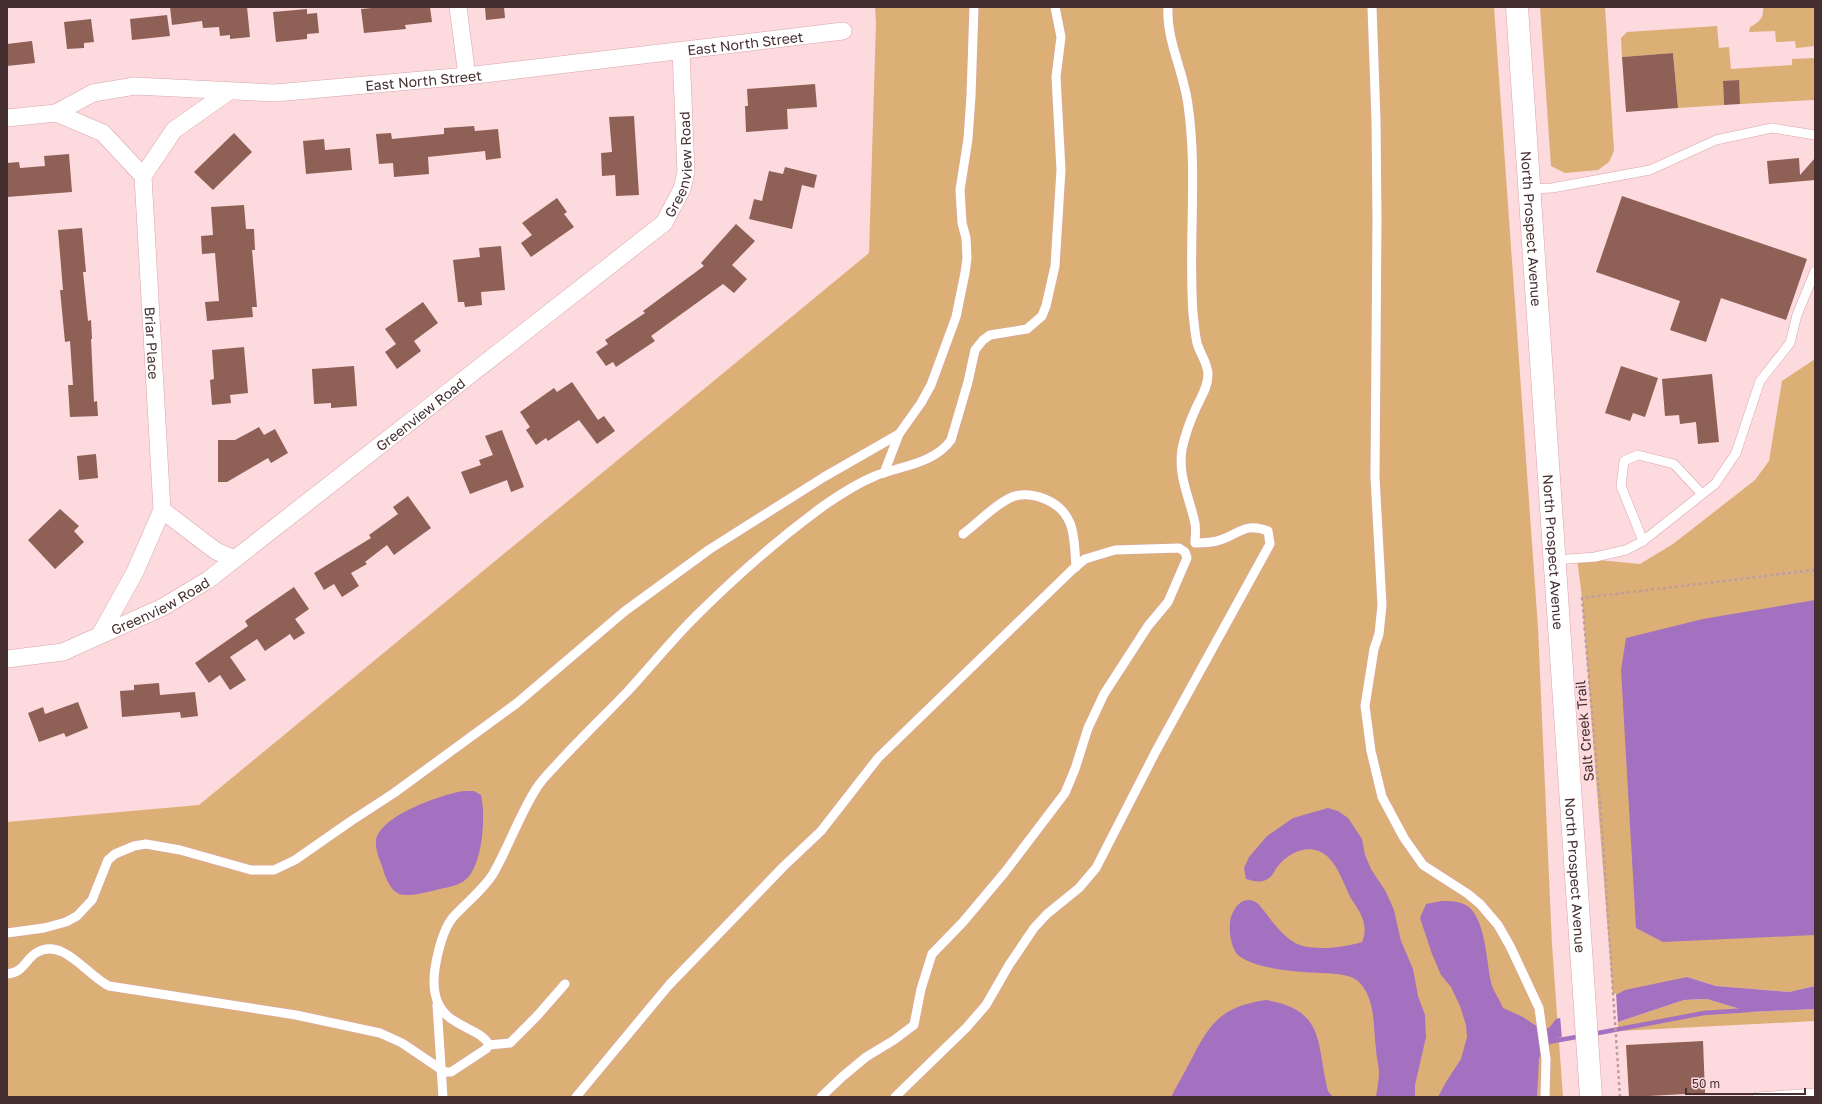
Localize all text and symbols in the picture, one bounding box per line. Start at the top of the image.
street label: East North Street [686,27,804,58]
street label: East North Street [364,66,483,93]
street label: Greenview Road [660,111,695,220]
street label: North Prospect Avenue [1518,150,1546,307]
street label: Briar Place [142,306,163,380]
street label: Greenview Road [372,374,468,454]
street label: North Prospect Avenue [1540,473,1568,630]
street label: Greenview Road [108,573,212,638]
street label: Salt Creek Trail [1571,680,1597,782]
street label: North Prospect Avenue [1562,797,1590,953]
scale bar [1686,1070,1805,1096]
text: 50 m [1692,1076,1720,1091]

